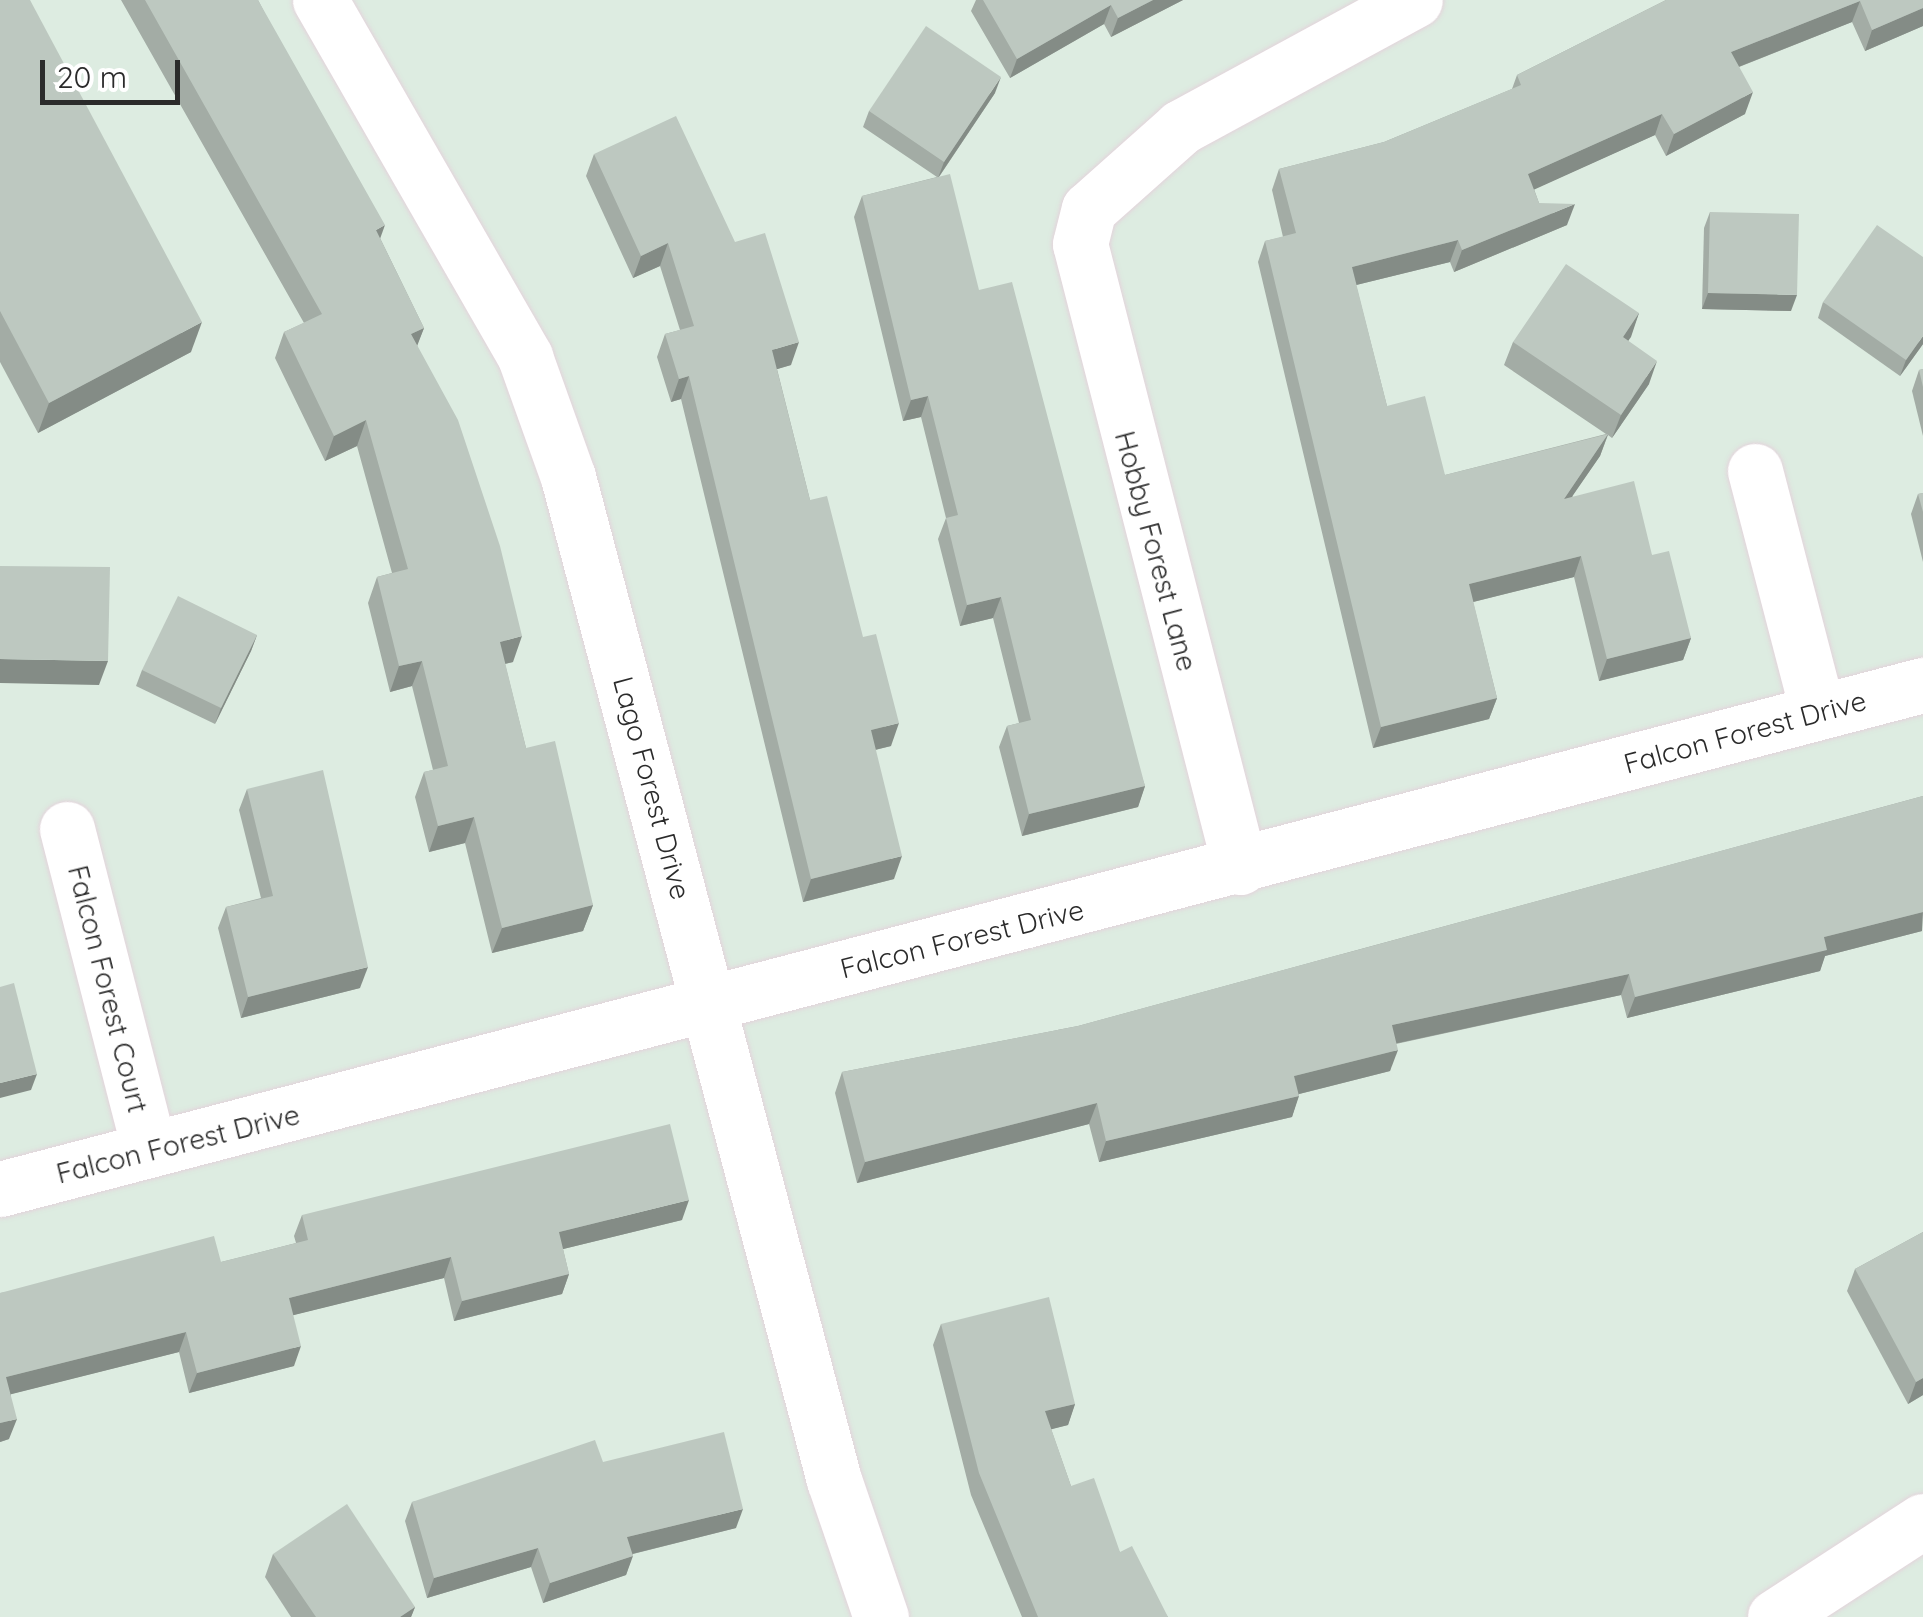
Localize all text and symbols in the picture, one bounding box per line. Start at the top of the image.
scale bar [45,40,185,102]
text: 20 m [57,58,127,96]
street label: Hobby Forest Lane [1108,427,1204,675]
street label: Lago Forest Drive [606,673,698,903]
street label: Falcon Forest Drive [1620,683,1870,781]
street label: Falcon Forest Court [61,862,155,1116]
street label: Falcon Forest Drive [837,893,1087,985]
street label: Falcon Forest Drive [53,1098,303,1190]

